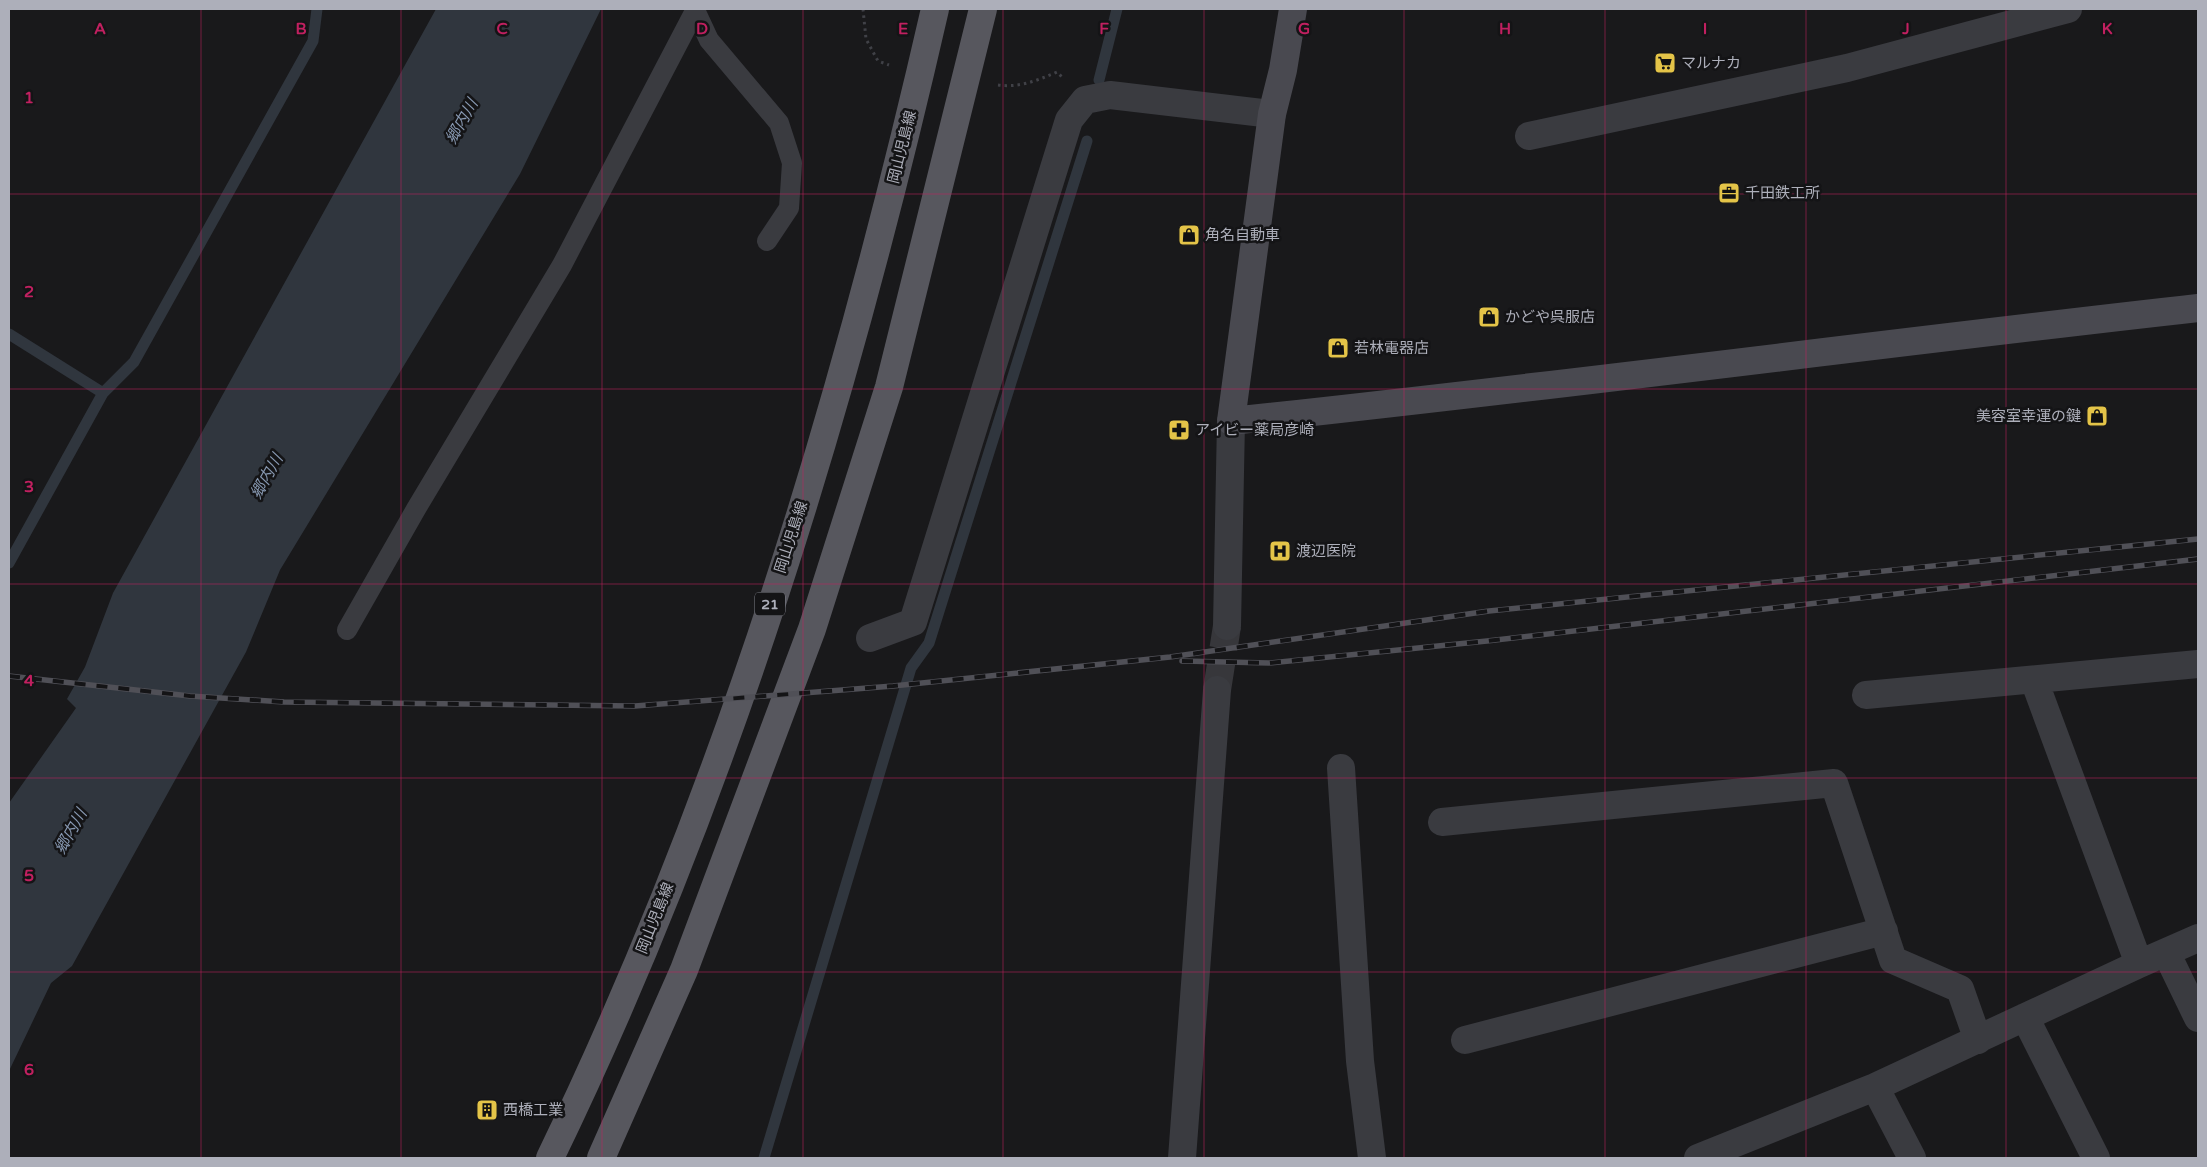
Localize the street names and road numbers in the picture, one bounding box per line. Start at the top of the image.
street label: 岡山児島線 [884,108,920,186]
street label: 岡山児島線 [771,499,811,575]
road number: 21 [755,592,785,616]
street label: 岡山児島線 [633,880,677,956]

